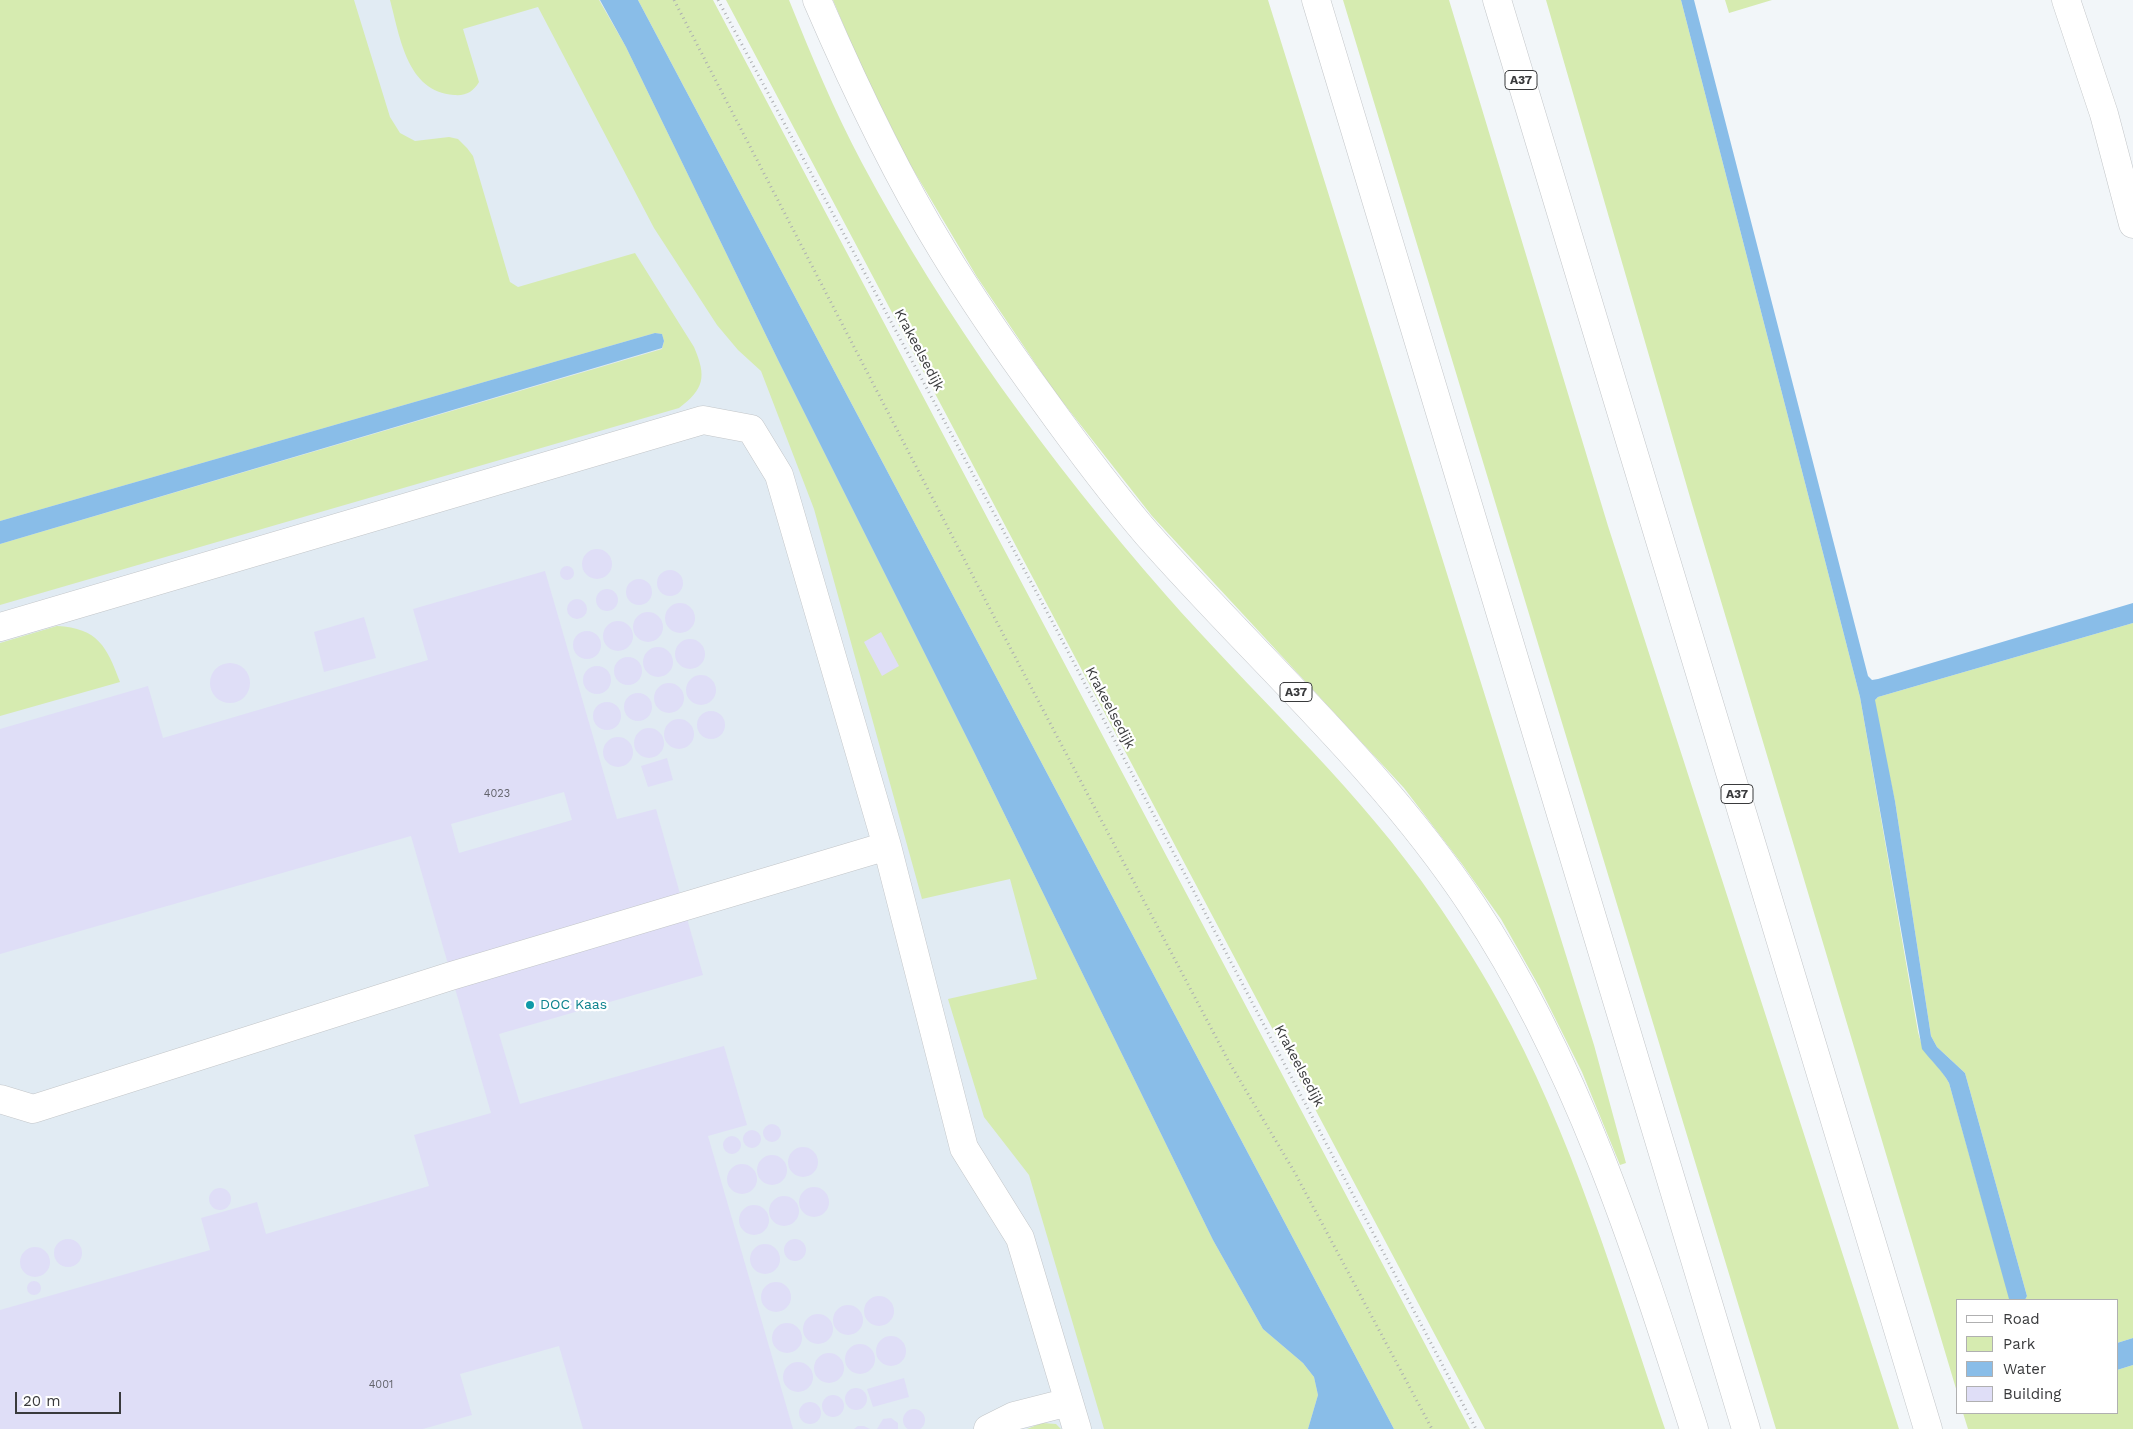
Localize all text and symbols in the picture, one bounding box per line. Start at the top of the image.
road number: A37 [1505,70,1537,90]
street label: Krakeelsedijk [890,306,948,394]
street label: Krakeelsedijk [1081,664,1139,752]
road number: A37 [1280,682,1312,702]
road number: A37 [1721,784,1753,804]
house number: 4023 [484,787,510,801]
place label: DOC Kaas [540,997,607,1013]
marker: DOC Kaas [524,999,536,1011]
street label: Krakeelsedijk [1270,1022,1328,1110]
legend [1956,1299,2118,1414]
text: Road [2003,1310,2040,1328]
text: Park [2003,1335,2035,1353]
text: Water [2003,1360,2046,1378]
house number: 4001 [369,1378,393,1392]
scale bar [18,1382,124,1414]
text: Building [2003,1385,2061,1403]
text: 20 m [23,1392,61,1410]

